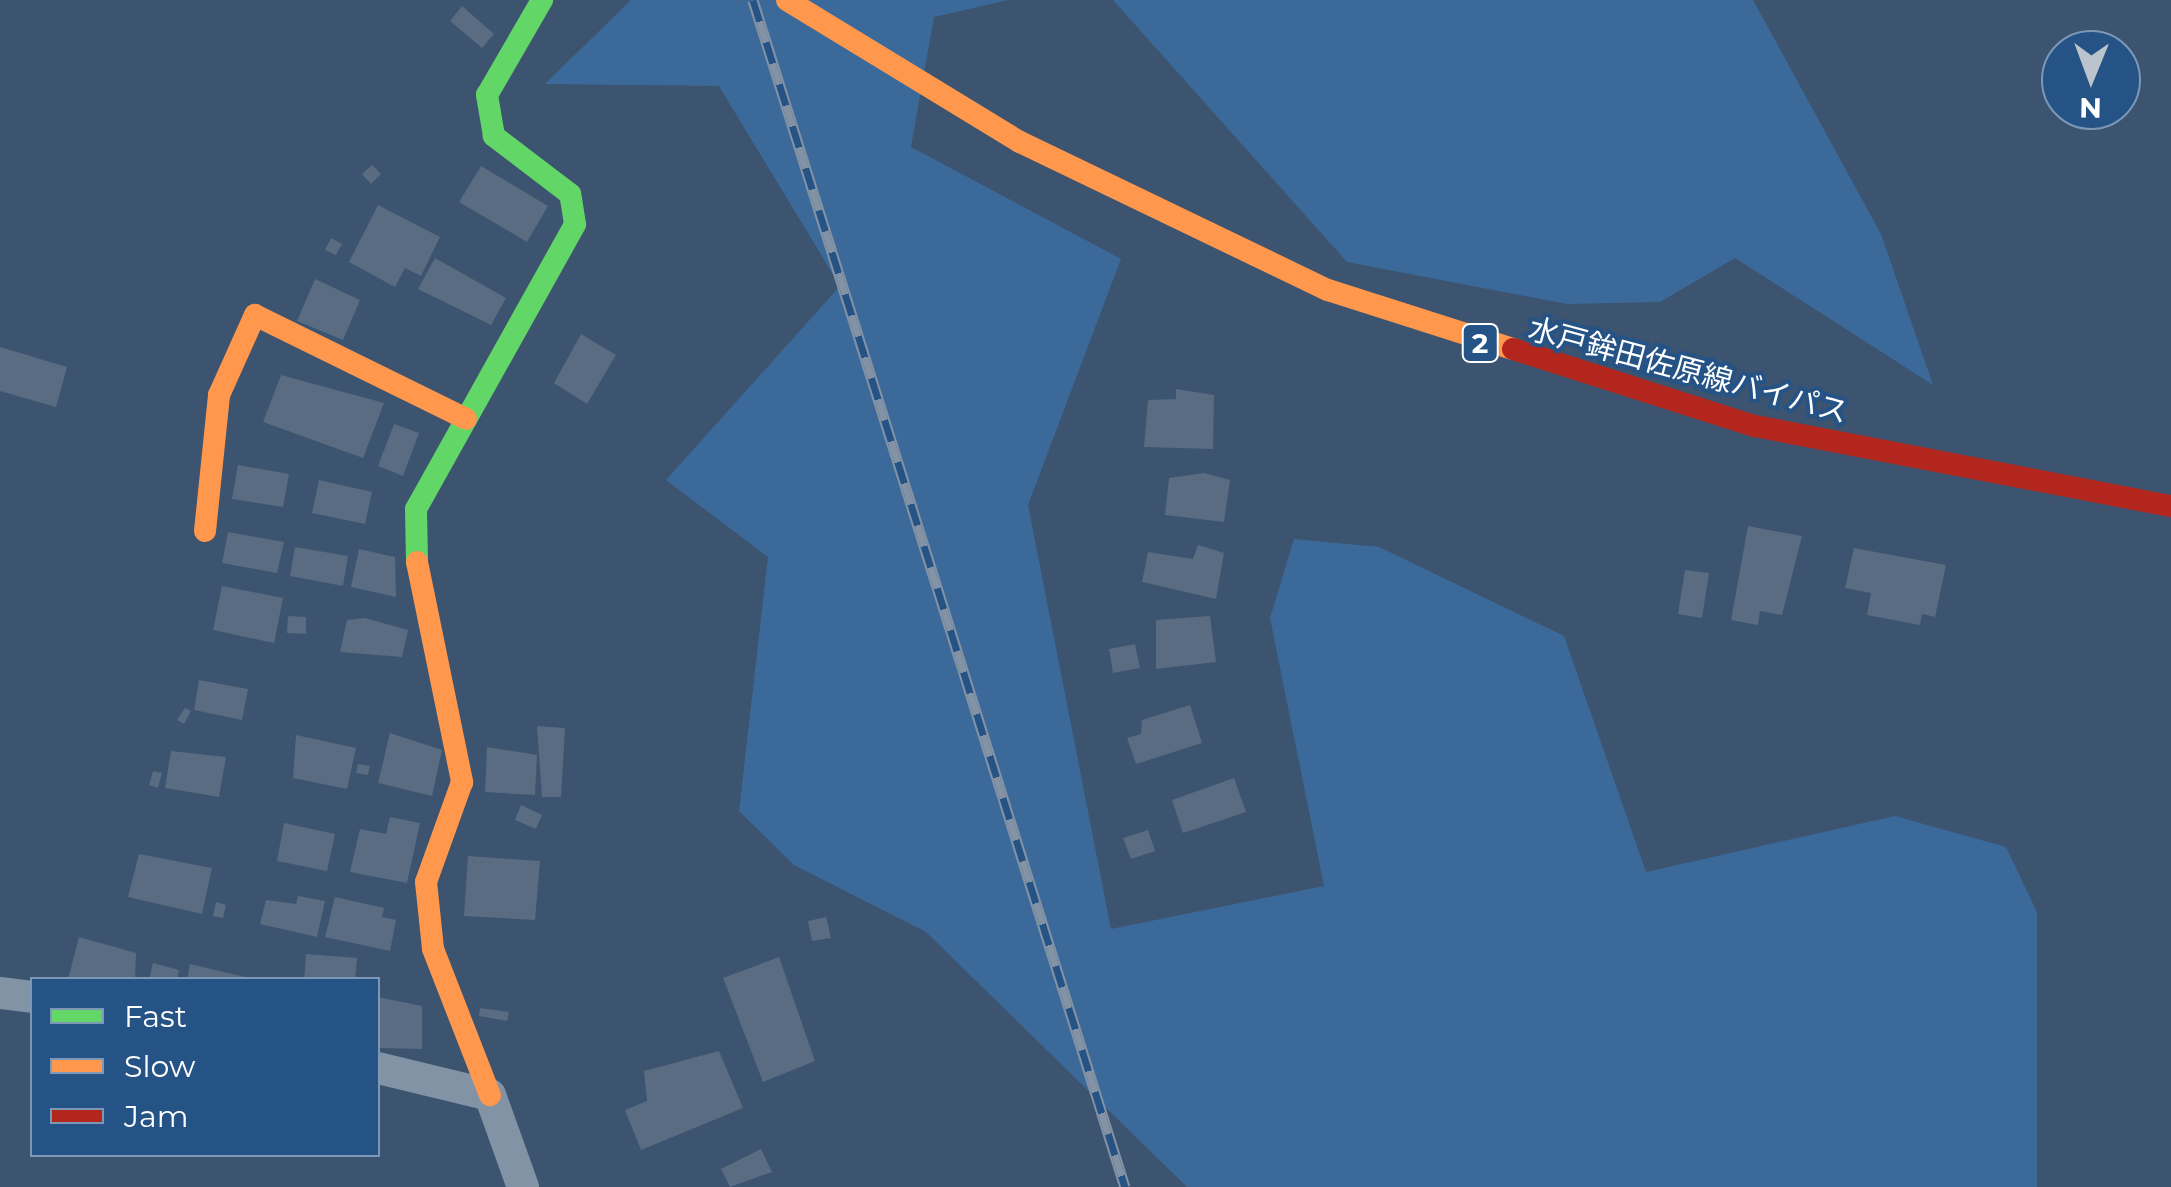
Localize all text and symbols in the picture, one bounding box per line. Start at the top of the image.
north arrow [2041,30,2141,130]
text: N [2079,91,2102,125]
street label: 水戸鉾田佐原線バイパス [1524,311,1852,431]
road number: 2 [1460,320,1500,366]
legend [30,977,380,1157]
text: Fast [124,998,187,1035]
text: Slow [124,1048,195,1085]
text: Jam [124,1098,189,1135]

